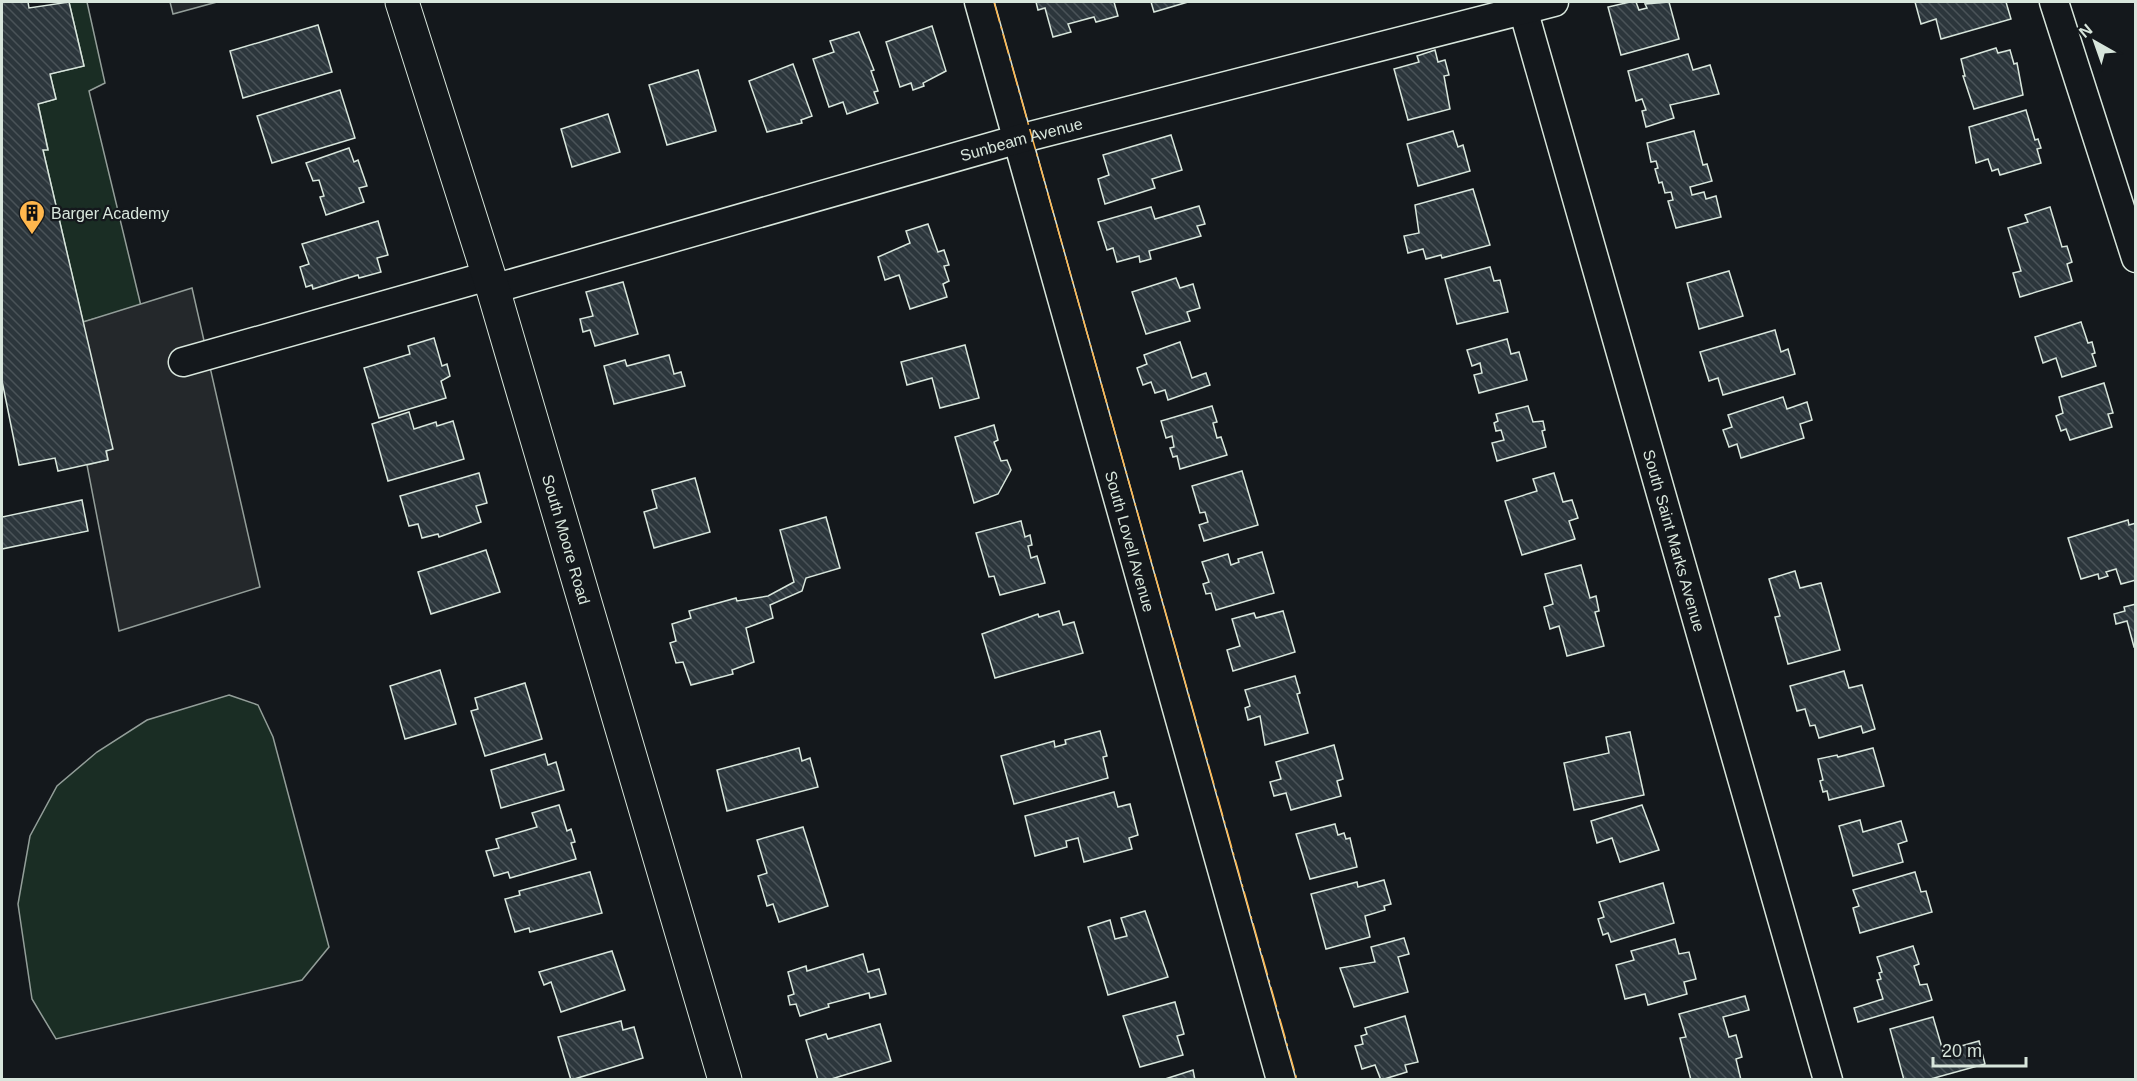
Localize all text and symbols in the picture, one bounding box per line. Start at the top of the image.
north arrow [2065,12,2125,72]
text: N [2076,21,2096,41]
street label: Sunbeam Avenue [958,115,1084,164]
building icon: Barger Academy [17,198,47,236]
place label: Barger Academy [51,205,169,222]
street label: South Saint Marks Avenue [1640,448,1708,634]
street label: South Lovell Avenue [1102,469,1158,614]
street label: South Moore Road [539,472,594,606]
scale bar [1933,1030,2026,1068]
text: 20 m [1942,1041,1982,1061]

